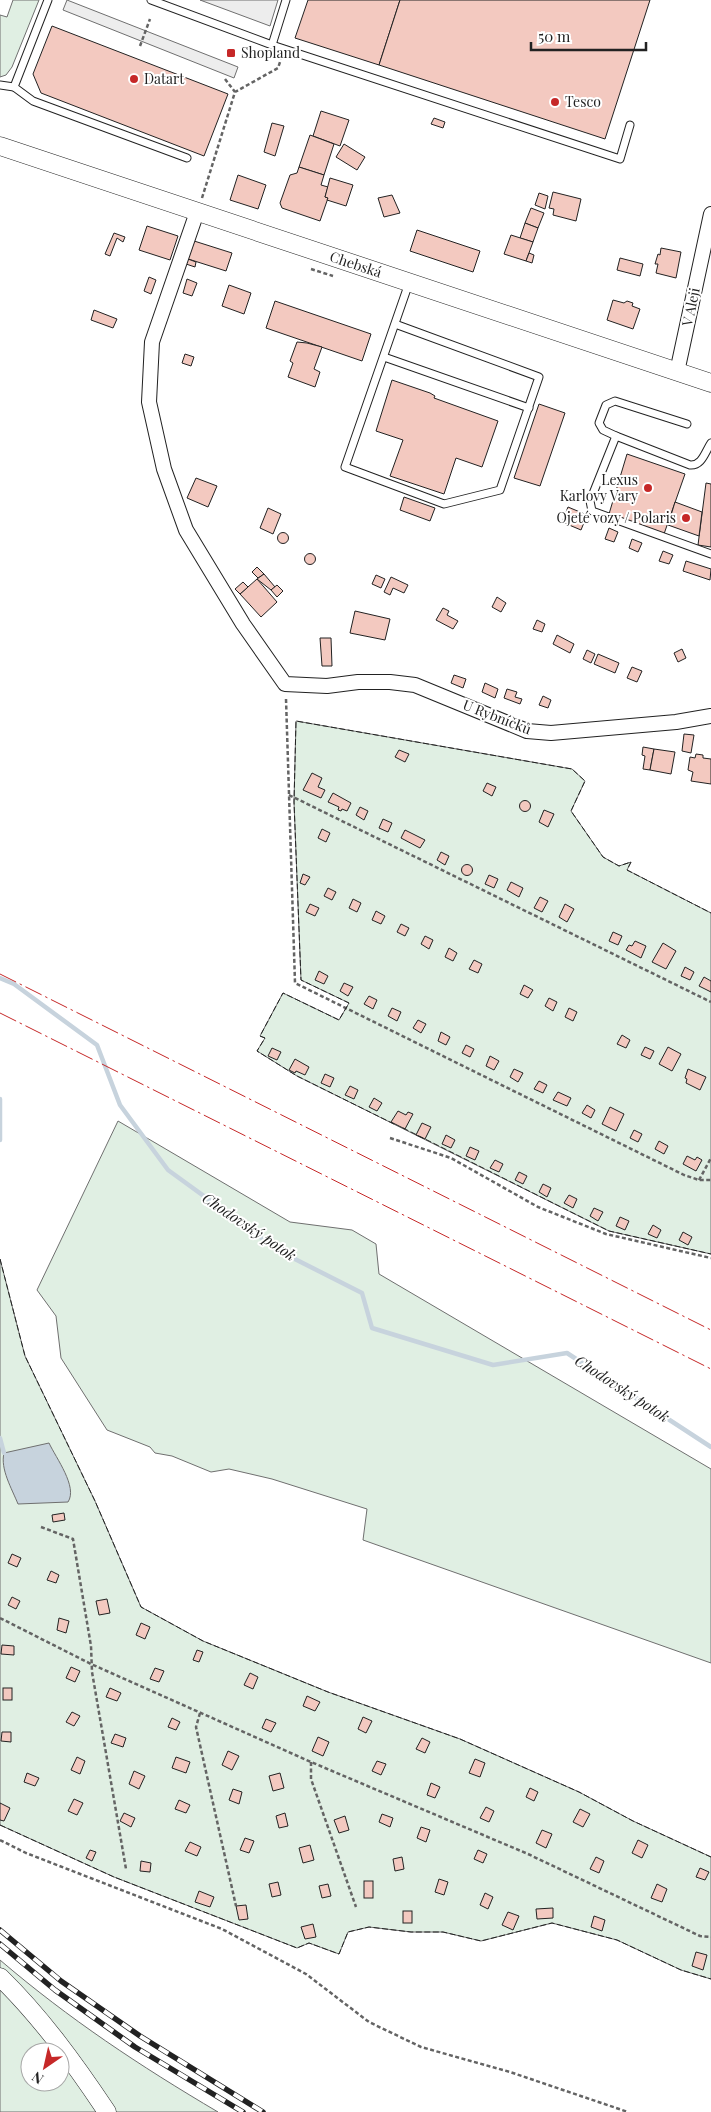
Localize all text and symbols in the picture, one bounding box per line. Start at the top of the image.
scale bar [531,20,646,52]
text: 50 m [538,26,571,46]
place label: Shopland [241,43,300,62]
marker: Shopland [225,47,237,59]
place label: Datart [144,69,185,88]
marker: Datart [128,73,140,85]
place label: Tesco [565,92,601,111]
marker: Tesco [549,96,561,108]
street label: Chebská [327,247,384,282]
street label: V Aleji [677,286,704,329]
place label: Lexus Karlovy Vary [560,470,638,505]
marker: Lexus Karlovy Vary [642,482,654,494]
place label: Ojeté vozy / Polaris [557,508,676,527]
marker: Ojeté vozy / Polaris [680,512,692,524]
street label: U Rybníčků [460,695,534,738]
water label: Chodovský potok [199,1187,301,1265]
water label: Chodovský potok [571,1350,674,1426]
north arrow [20,2042,70,2092]
text: N [28,2067,47,2089]

